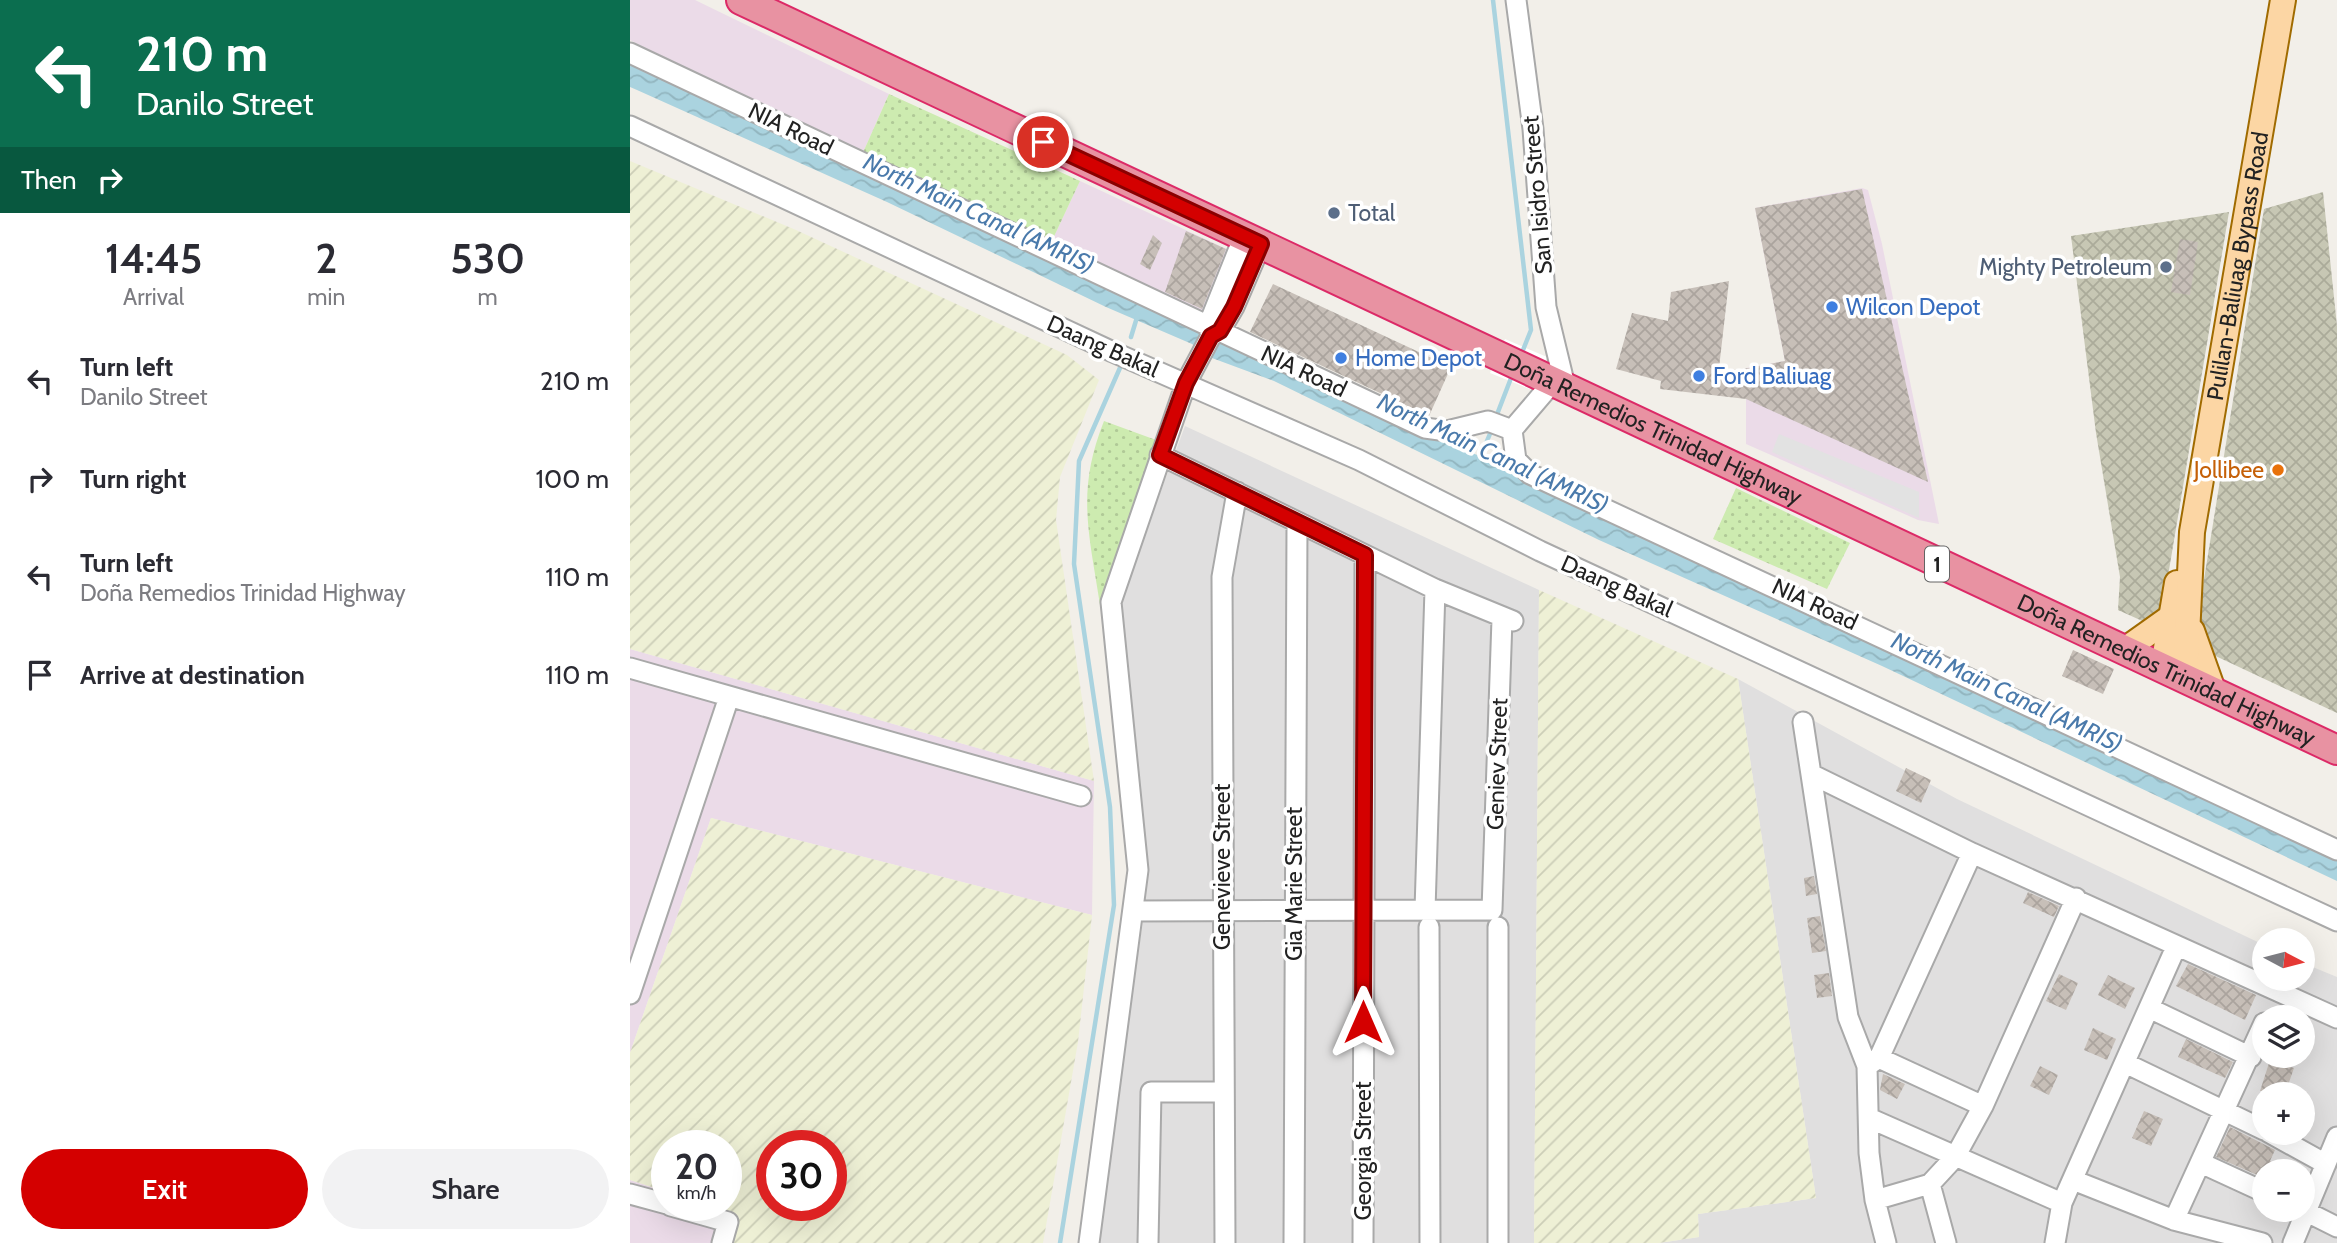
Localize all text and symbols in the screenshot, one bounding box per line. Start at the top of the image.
text: 210 m [136,24,268,83]
icon: left [21,28,112,119]
text: Danilo Street [136,84,313,123]
street label: NIA Road [744,96,838,162]
pin [1013,112,1073,172]
street label: San Isidro Street [1516,114,1558,276]
icon: arrive [1024,123,1062,161]
street label: Pulilan-Baliuag Bypass Road [2201,129,2274,403]
water label: North Main Canal (AMRIS) [859,147,1099,279]
icon: right [91,161,129,199]
text: Then [21,164,77,196]
place label: Total [1348,199,1396,227]
marker: Total [1326,205,1342,221]
text: 14:45 [105,232,202,284]
text: 2 [315,232,337,284]
text: 530 [450,232,525,284]
place label: Mighty Petroleum [1979,253,2152,281]
marker: Mighty Petroleum [2158,259,2174,275]
text: Arrival [123,283,184,311]
text: min [307,283,345,311]
text: m [478,283,498,311]
place label: Wilcon Depot [1846,293,1980,321]
marker: Wilcon Depot [1824,299,1840,315]
street label: Daang Bakal [1043,309,1164,383]
street label: NIA Road [1257,339,1351,403]
place label: Home Depot [1355,344,1482,372]
street label: Doña Remedios Trinidad Highway [1500,347,1807,511]
marker: Home Depot [1333,350,1349,366]
text: Turn left [80,351,173,383]
icon: left [21,362,59,400]
place label: Ford Baliuag [1713,362,1832,390]
text: 210 m [540,365,609,397]
marker: Ford Baliuag [1691,368,1707,384]
text: Danilo Street [80,383,208,411]
water label: North Main Canal (AMRIS) [1373,387,1613,519]
place label: Jollibee [2193,456,2264,484]
icon: right [21,460,59,498]
marker: Jollibee [2270,462,2286,478]
text: Turn right [80,463,186,495]
text: 100 m [536,463,609,495]
road number: 1 [1925,546,1949,582]
text: Turn left [80,547,173,579]
street label: Daang Bakal [1557,549,1678,623]
icon: left [21,558,59,596]
text: 110 m [545,561,609,593]
street label: NIA Road [1768,572,1862,636]
text: Doña Remedios Trinidad Highway [80,579,406,607]
street label: Doña Remedios Trinidad Highway [2013,588,2320,752]
water label: North Main Canal (AMRIS) [1887,626,2127,758]
icon: arrive [21,656,59,694]
text: Arrive at destination [80,659,305,691]
text: 110 m [545,659,609,691]
street label: Geniev Street [1481,697,1513,831]
street label: Genevieve Street [1208,783,1236,950]
street label: Gia Marie Street [1280,807,1308,961]
north arrow [2252,928,2315,990]
map controls [2252,928,2315,1222]
position arrow [1326,985,1400,1059]
button: layers [2252,1005,2315,1068]
street label: Georgia Street [1349,1081,1377,1221]
button: + [2252,1082,2315,1145]
speed limit sign: 30 [756,1130,847,1221]
text: 20 [675,1145,718,1188]
button: Exit [21,1149,308,1229]
button: Share [322,1149,609,1229]
button: − [2252,1159,2315,1222]
text: km/h [677,1182,716,1204]

